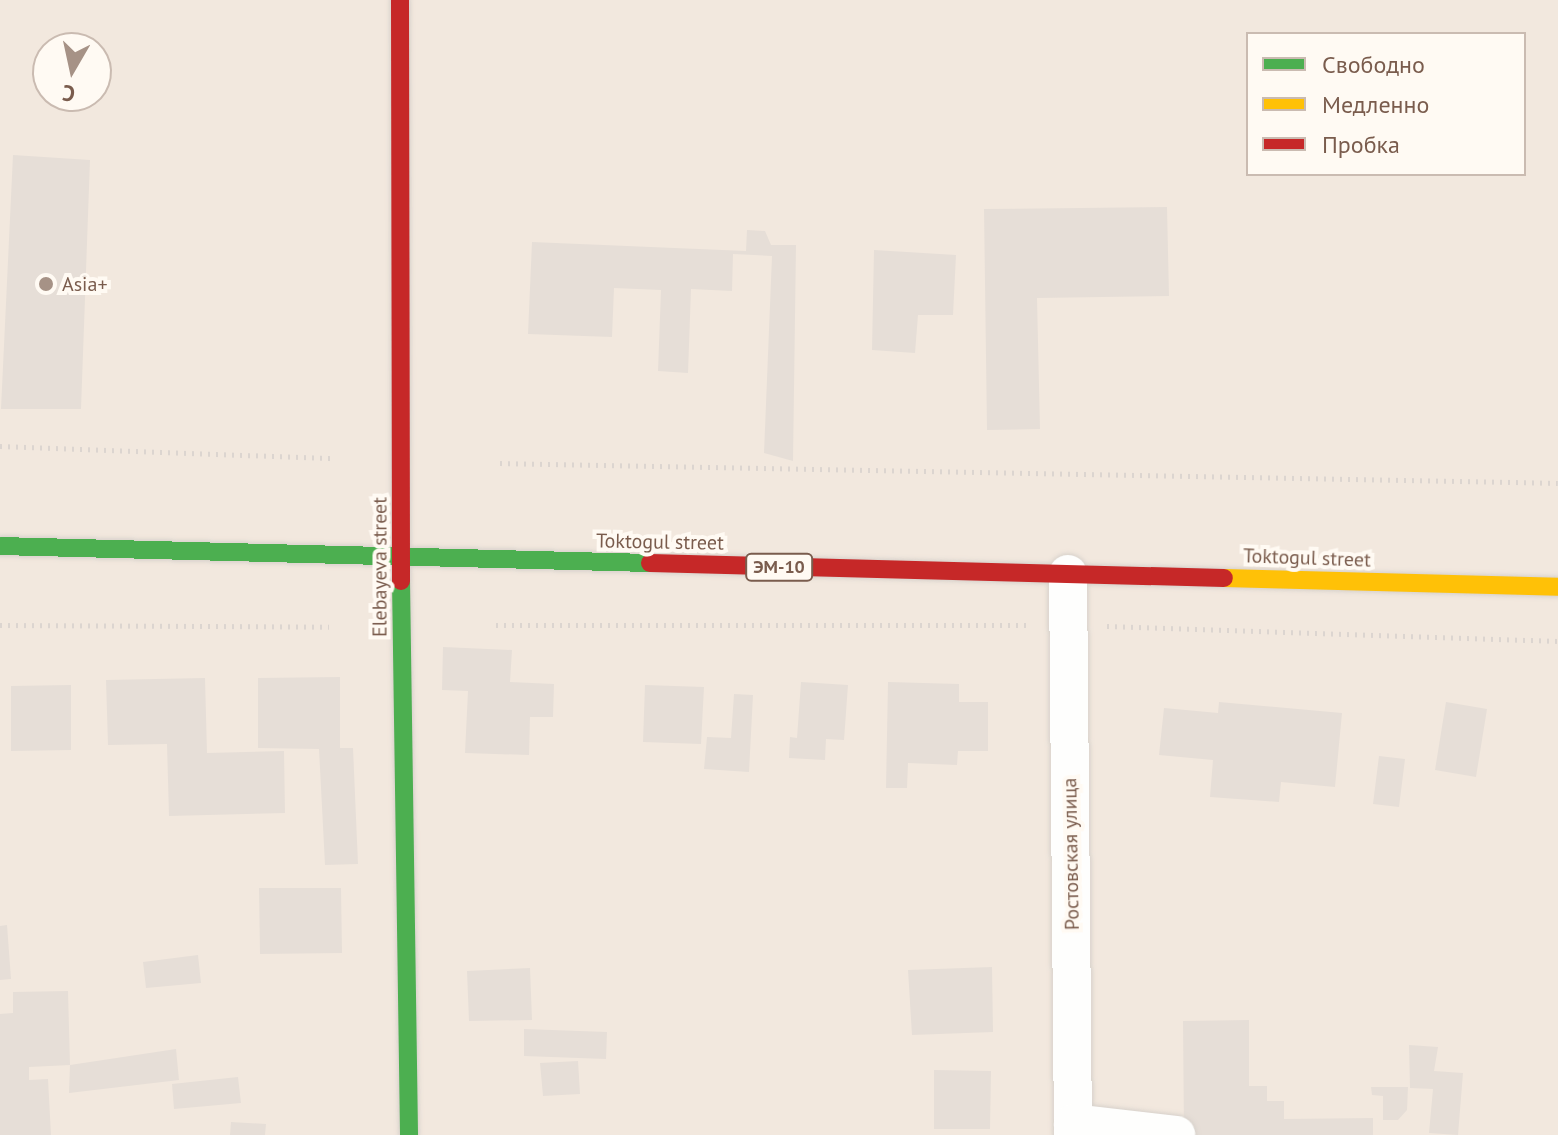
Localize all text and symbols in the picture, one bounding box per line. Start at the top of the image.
north arrow [32,32,112,112]
legend [1246,32,1526,176]
text: Свободно [1322,49,1425,80]
text: С [60,79,77,109]
text: Медленно [1322,89,1429,120]
text: Пробка [1322,129,1400,160]
place label: Asia+ [62,272,107,296]
marker: Asia+ [37,275,55,293]
street label: Elebayeva street [368,497,392,637]
street label: Toktogul street [596,529,724,555]
street label: Toktogul street [1243,544,1371,572]
road number: ЭМ-10 [745,553,813,581]
street label: Ростовская улица [1058,778,1084,930]

